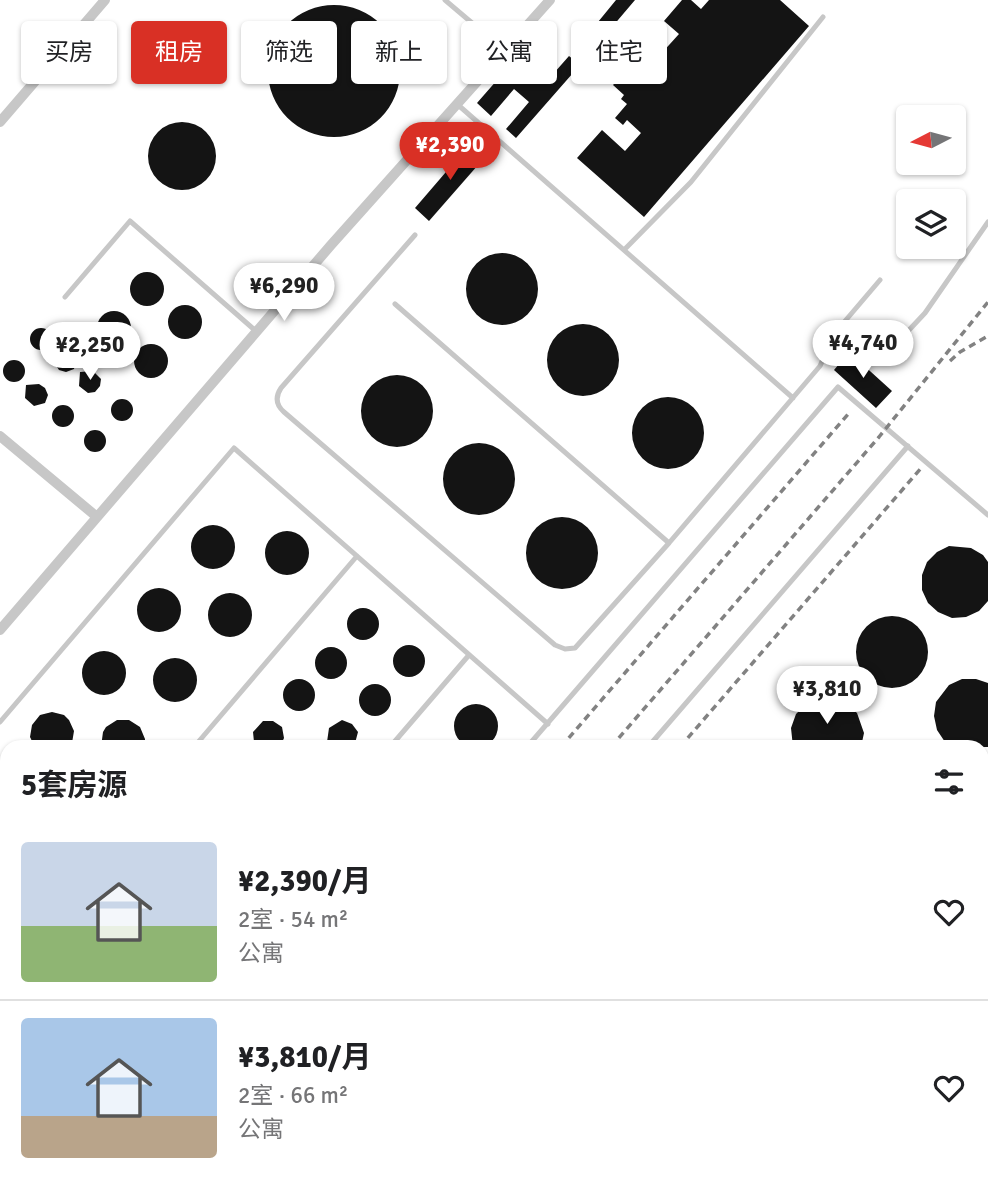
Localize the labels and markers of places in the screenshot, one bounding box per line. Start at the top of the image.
pin: ¥2,390 [393,122,507,182]
pin: ¥6,290 [227,264,341,323]
pin: ¥4,740 [806,320,920,380]
pin: ¥2,250 [33,322,147,382]
pin: ¥3,810 [770,666,884,726]

